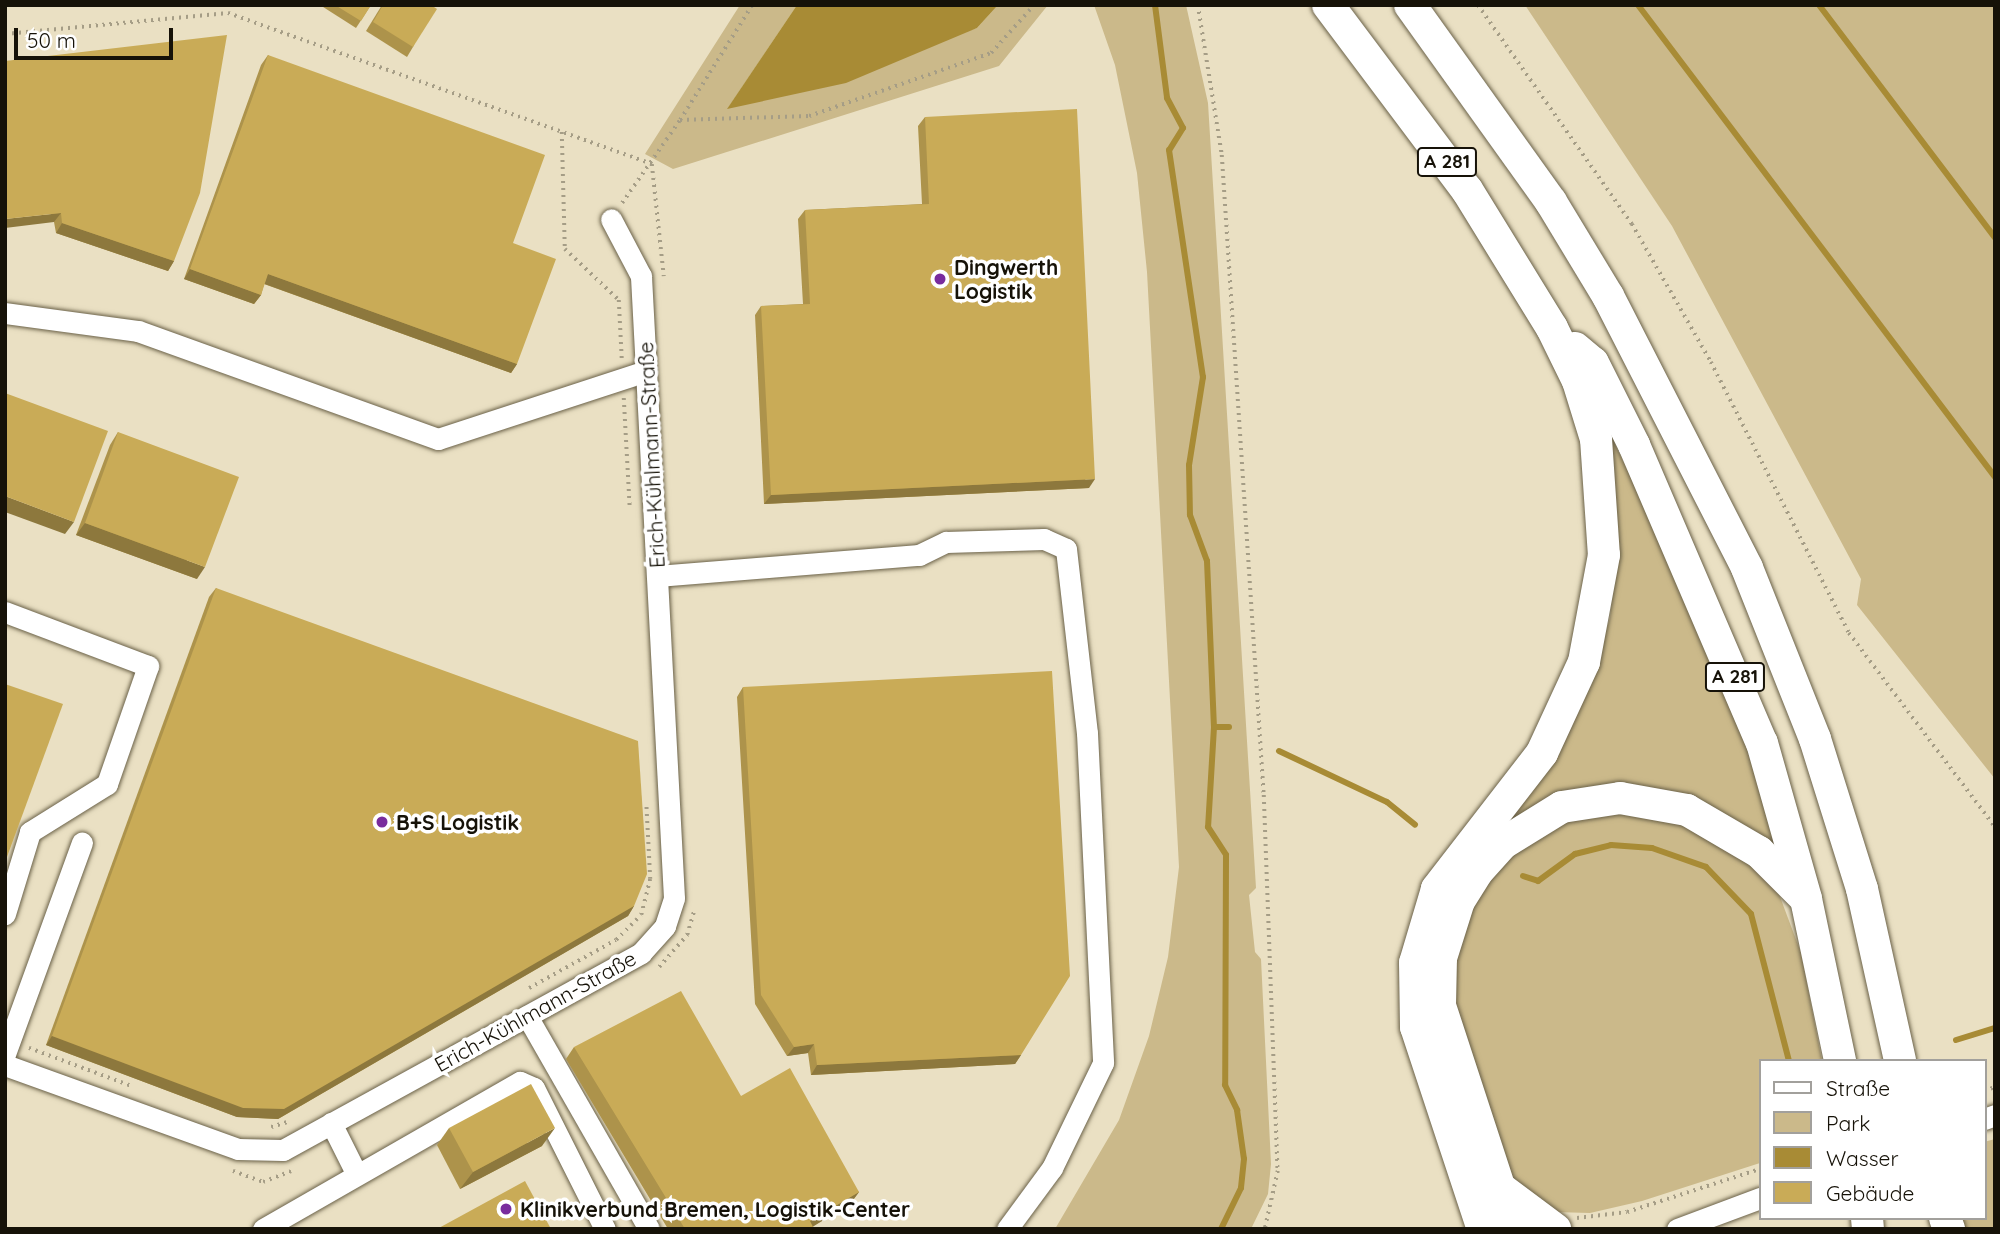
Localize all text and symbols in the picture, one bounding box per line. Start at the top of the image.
scale bar [18,14,177,58]
text: 50 m [27,27,76,53]
road number: A 281 [1416,146,1478,178]
place label: Dingwerth Logistik [954,254,1058,304]
marker: Dingwerth Logistik [932,271,948,287]
street label: Erich-Kühlmann-Straße [632,341,670,569]
road number: A 281 [1704,662,1766,692]
place label: B+S Logistik [396,809,519,835]
marker: B+S Logistik [374,814,390,830]
street label: Erich-Kühlmann-Straße [430,945,640,1077]
legend [1758,1059,1986,1220]
text: Straße [1826,1075,1890,1101]
text: Park [1826,1110,1870,1136]
text: Wasser [1826,1145,1898,1171]
text: Gebäude [1826,1180,1914,1206]
place label: Klinikverbund Bremen, Logistik-Center [520,1196,910,1222]
marker: Klinikverbund Bremen, Logistik-Center [498,1201,514,1217]

